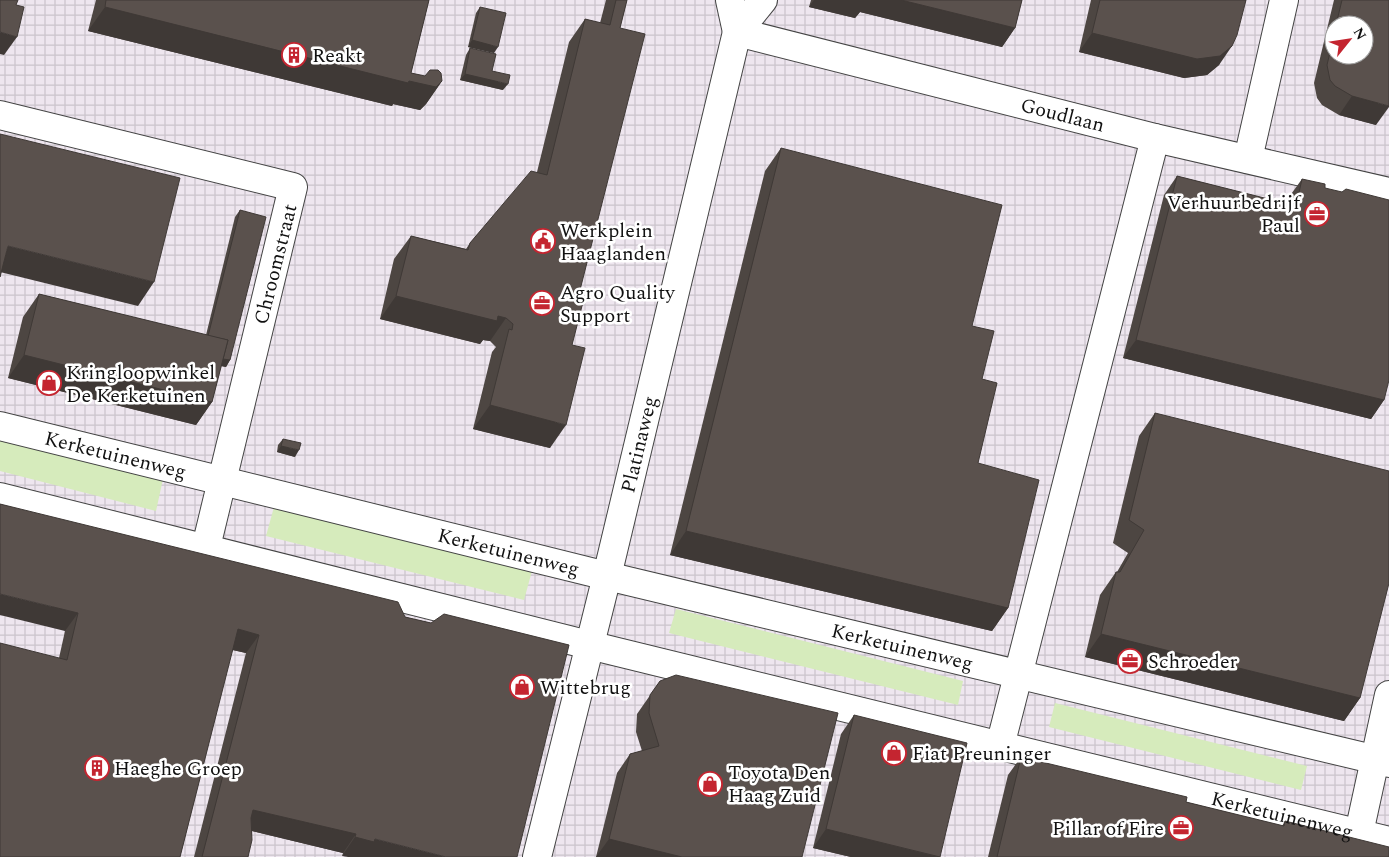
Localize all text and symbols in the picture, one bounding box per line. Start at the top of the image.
north arrow [1324,15,1374,65]
text: N [1348,24,1372,44]
place label: Reakt [312,41,363,71]
building icon: Reakt [281,42,307,68]
street label: Goudlaan [1017,90,1108,141]
place label: Verhuurbedrijf Paul [1167,188,1302,241]
street label: Chroomstraat [246,201,305,328]
office icon: Verhuurbedrijf Paul [1304,201,1330,227]
place label: Werkplein Haaglanden [560,216,666,269]
public building icon: Werkplein Haaglanden [530,228,556,254]
place label: Agro Quality Support [560,278,676,331]
office icon: Agro Quality Support [529,290,555,316]
place label: Kringloopwinkel De Kerketuinen [66,358,215,411]
shop icon: Kringloopwinkel De Kerketuinen [36,370,62,396]
street label: Platinaweg [613,393,666,496]
street label: Kerketuinenweg [41,424,189,487]
street label: Kerketuinenweg [434,521,583,585]
street label: Kerketuinenweg [828,616,976,679]
place label: Schroeder [1148,647,1238,677]
office icon: Schroeder [1117,648,1143,674]
place label: Wittebrug [540,673,631,703]
shop icon: Wittebrug [509,674,535,700]
place label: Fiat Preuninger [912,739,1051,769]
shop icon: Fiat Preuninger [881,740,907,766]
place label: Haeghe Groep [114,754,242,784]
building icon: Haeghe Groep [84,755,110,781]
place label: Toyota Den Haag Zuid [728,758,830,811]
shop icon: Toyota Den Haag Zuid [697,771,723,797]
street label: Kerketuinenweg [1208,784,1356,848]
place label: Pillar of Fire [1052,814,1164,844]
office icon: Pillar of Fire [1168,815,1194,841]

